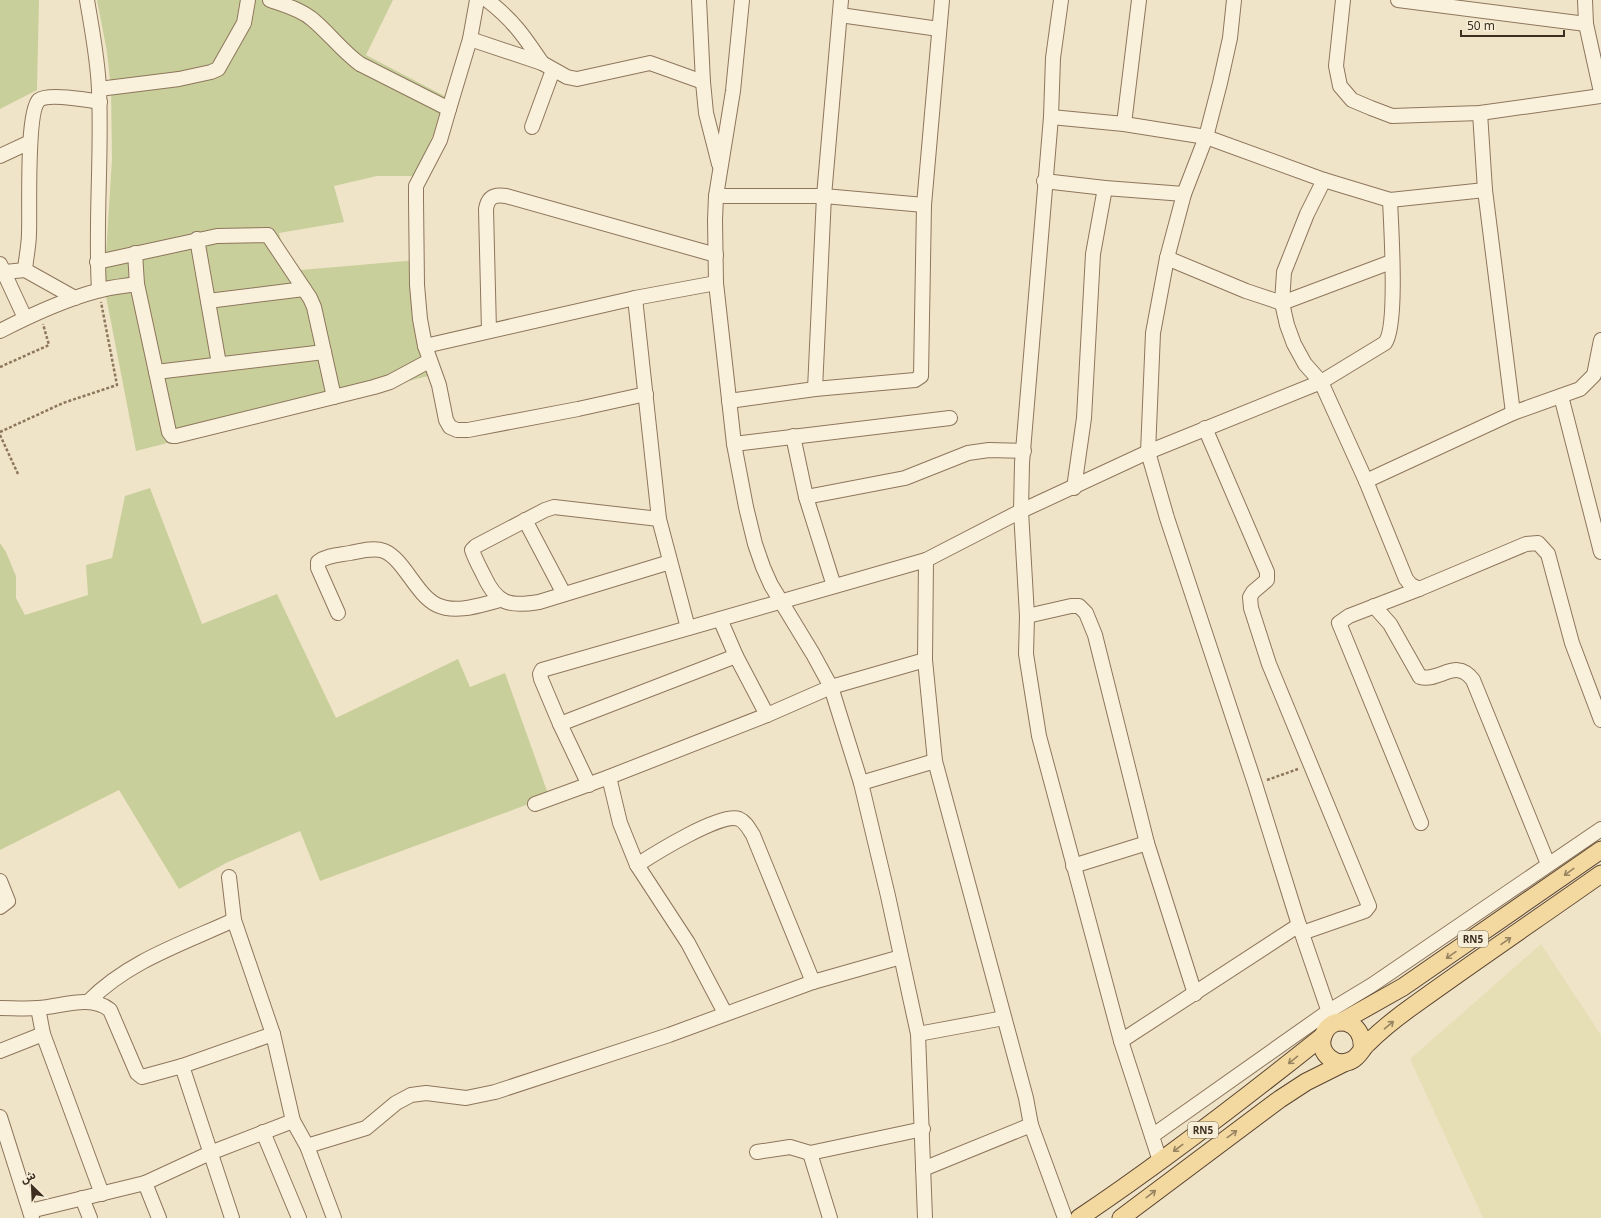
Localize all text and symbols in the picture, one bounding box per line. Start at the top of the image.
scale bar [1461,12,1564,38]
text: 50 m [1467,14,1495,39]
one-way arrow [1564,868,1575,877]
road number: RN5 [1458,931,1488,947]
one-way arrow [1501,937,1512,945]
one-way arrow [1446,951,1457,959]
one-way arrow [1383,1021,1394,1030]
one-way arrow [1287,1056,1298,1065]
road number: RN5 [1188,1122,1218,1138]
one-way arrow [1226,1130,1237,1138]
one-way arrow [1173,1144,1184,1152]
text: ش [17,1164,40,1191]
north arrow [12,1166,52,1206]
one-way arrow [1146,1190,1157,1198]

